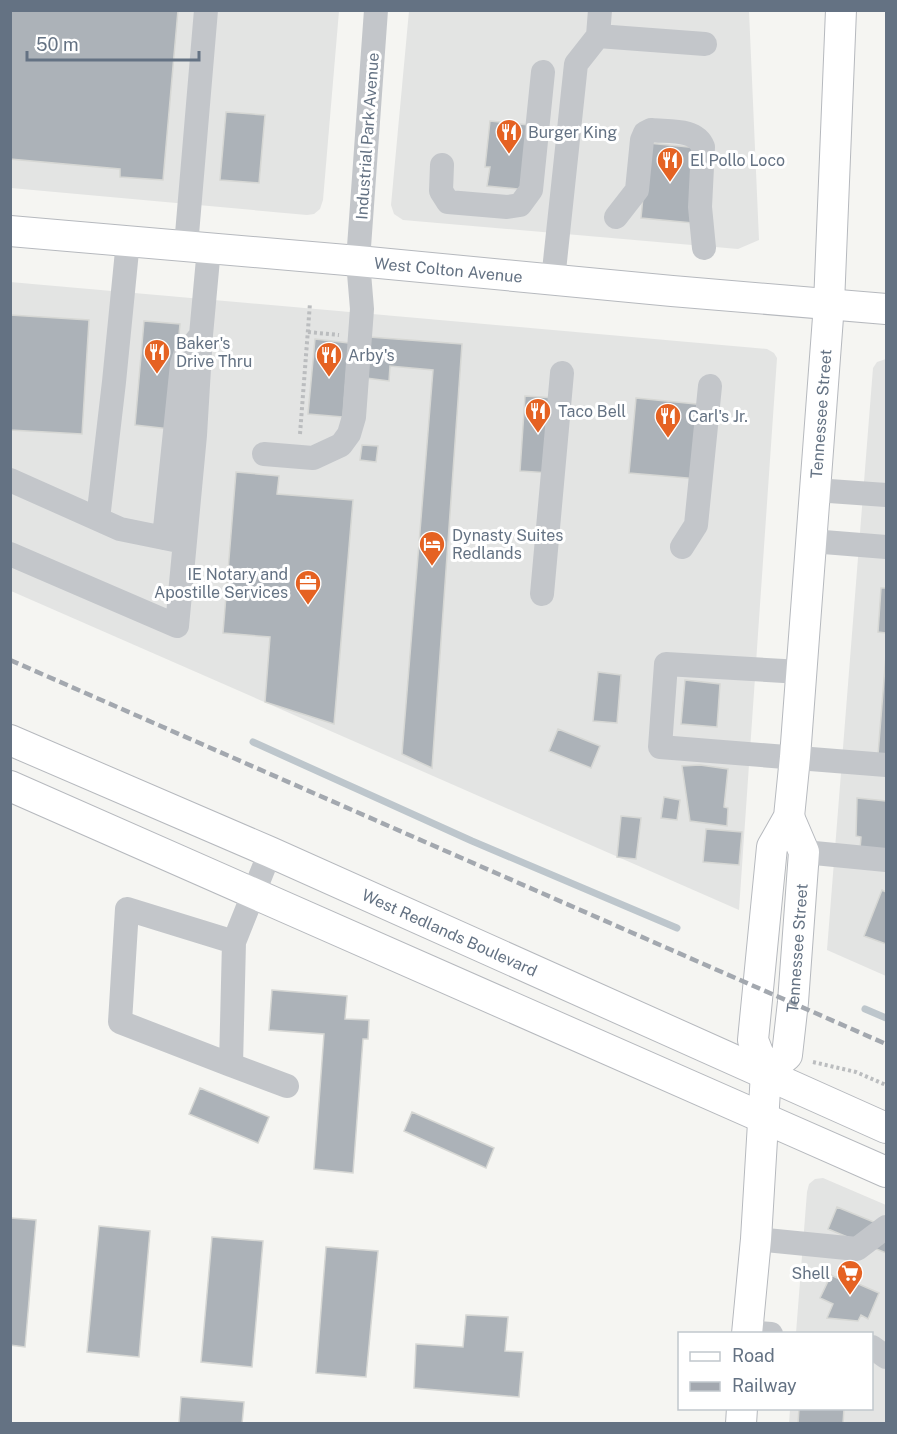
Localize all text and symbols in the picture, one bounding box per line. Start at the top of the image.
scale bar [27,24,200,62]
text: 50 m [36,34,79,55]
street label: Industrial Park Avenue [352,52,383,220]
restaurant icon: Burger King [494,117,524,155]
place label: Burger King [528,123,617,142]
restaurant icon: El Pollo Loco [655,145,685,183]
place label: El Pollo Loco [690,151,785,170]
street label: West Colton Avenue [373,254,523,287]
place label: Baker's Drive Thru [176,334,252,371]
restaurant icon: Baker's Drive Thru [142,337,172,375]
restaurant icon: Arby's [314,340,344,378]
place label: Arby's [348,346,395,365]
street label: Tennessee Street [807,348,836,479]
restaurant icon: Taco Bell [523,396,553,434]
restaurant icon: Carl's Jr. [653,401,683,439]
place label: Taco Bell [558,402,626,421]
place label: Carl's Jr. [688,407,748,426]
place label: Dynasty Suites Redlands [452,526,563,563]
hotel icon: Dynasty Suites Redlands [417,529,447,567]
place label: IE Notary and Apostille Services [154,565,288,602]
office icon: IE Notary and Apostille Services [293,568,323,606]
street label: Tennessee Street [783,883,812,1014]
street label: West Redlands Boulevard [359,885,540,981]
supermarket icon: Shell [835,1258,865,1296]
place label: Shell [792,1264,830,1283]
legend [678,1332,873,1410]
text: Road [732,1345,775,1366]
text: Railway [732,1375,797,1396]

